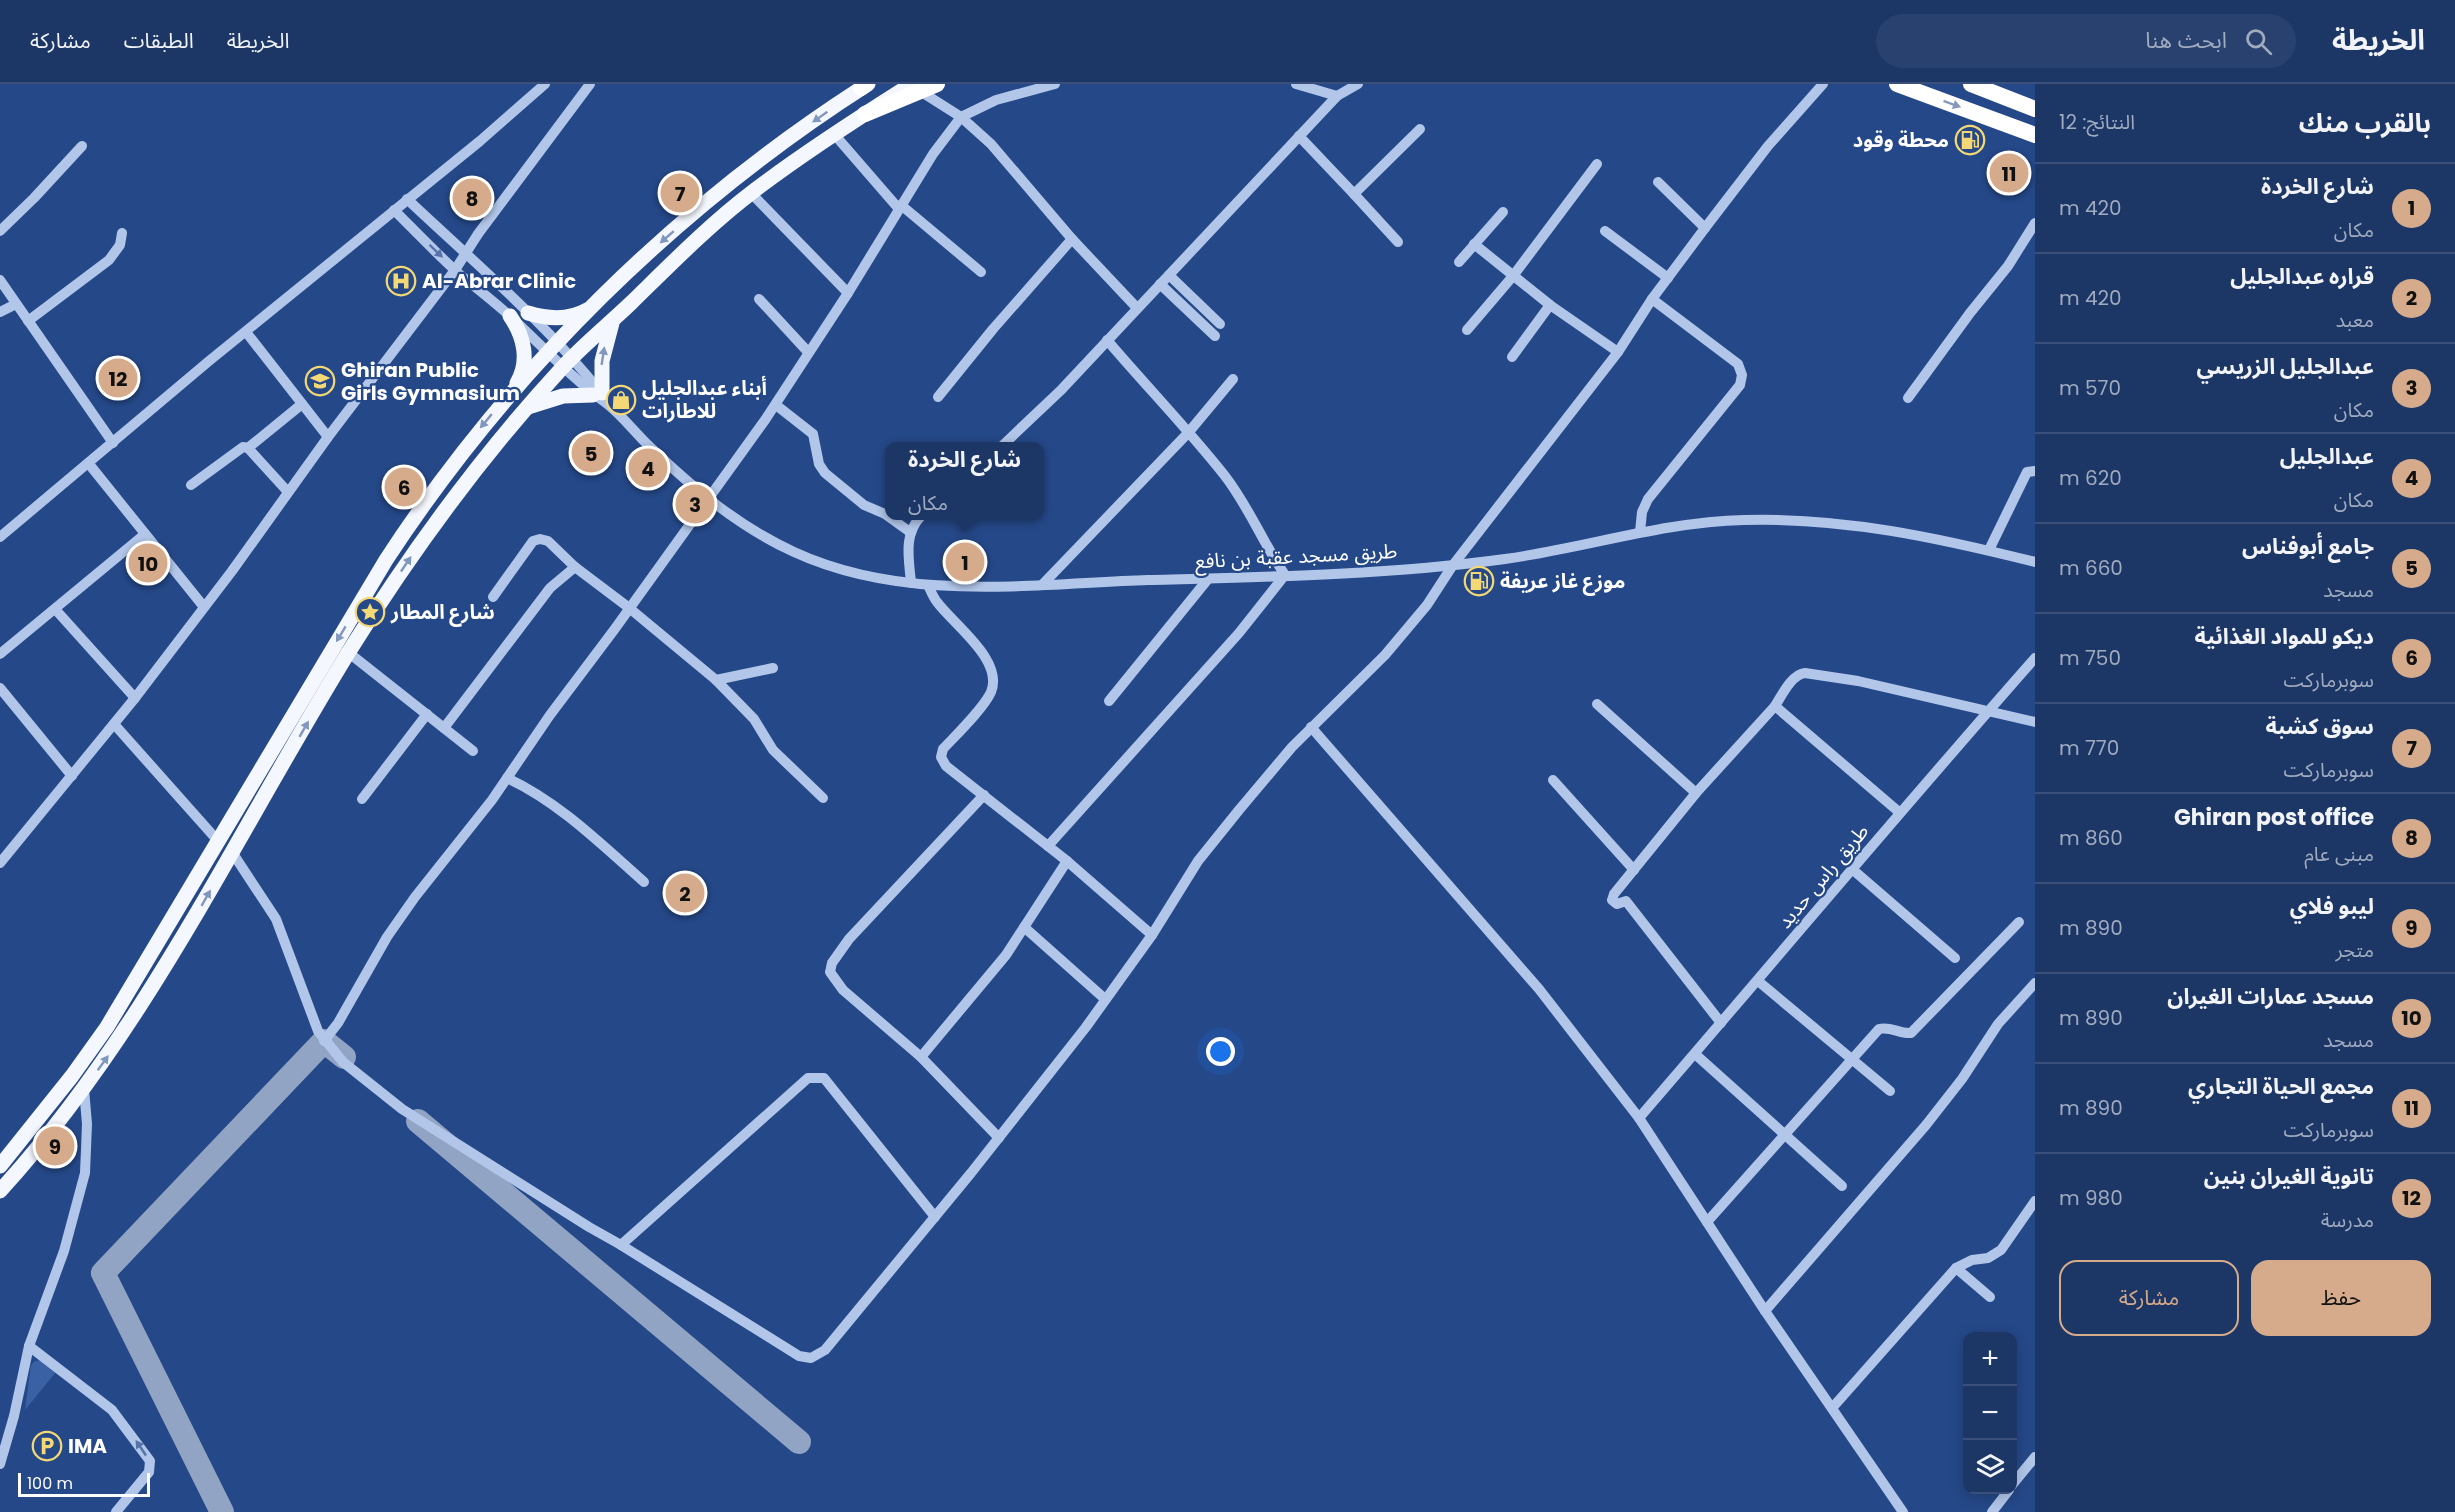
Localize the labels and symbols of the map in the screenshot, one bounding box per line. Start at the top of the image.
one-way arrow [1943,100,1961,110]
one-way arrow [813,111,829,123]
fuel station icon: محطة وقود [1954,124,1986,156]
place label: محطة وقود [1853,126,1949,154]
pin: 11 [1990,150,2028,196]
pin: 7 [660,170,700,216]
pin: 8 [452,176,492,220]
one-way arrow [659,231,675,244]
one-way arrow [428,244,442,258]
hospital icon: Al-Abrar Clinic [385,265,417,297]
place label: Al-Abrar Clinic [422,267,576,295]
one-way arrow [599,346,608,365]
pin: 12 [98,356,138,400]
place label: Ghiran Public Girls Gymnasium [341,356,520,407]
school or university icon: Ghiran Public Girls Gymnasium [304,365,336,397]
place label: أبناء عبدالجليل للاطارات [642,374,767,425]
shop icon: أبناء عبدالجليل للاطارات [605,384,637,416]
one-way arrow [480,413,493,428]
pin: 5 [572,430,610,476]
pin: 4 [628,446,668,490]
pin: 6 [384,464,424,510]
pin: 3 [676,482,714,526]
street label: طريق مسجد عقبة بن نافع [1194,537,1398,576]
pin: 10 [128,540,168,586]
pin: 1 [946,540,984,584]
one-way arrow [400,556,412,572]
fuel station icon: موزع غاز عريفة [1463,565,1495,597]
place label: موزع غاز عريفة [1500,567,1625,596]
place icon: شارع المطار [354,596,386,628]
place label: شارع المطار [390,598,495,627]
one-way arrow [336,626,347,642]
one-way arrow [298,721,309,737]
street label: طريق راس حديد [1771,818,1875,934]
pin: 2 [666,870,704,916]
one-way arrow [201,889,211,906]
your location [1206,1037,1235,1066]
one-way arrow [97,1056,109,1072]
pin: 9 [36,1124,74,1168]
parking icon: IMA [31,1430,63,1462]
place label: IMA [68,1432,107,1460]
one-way arrow [135,1439,146,1456]
scale bar [18,1470,150,1498]

